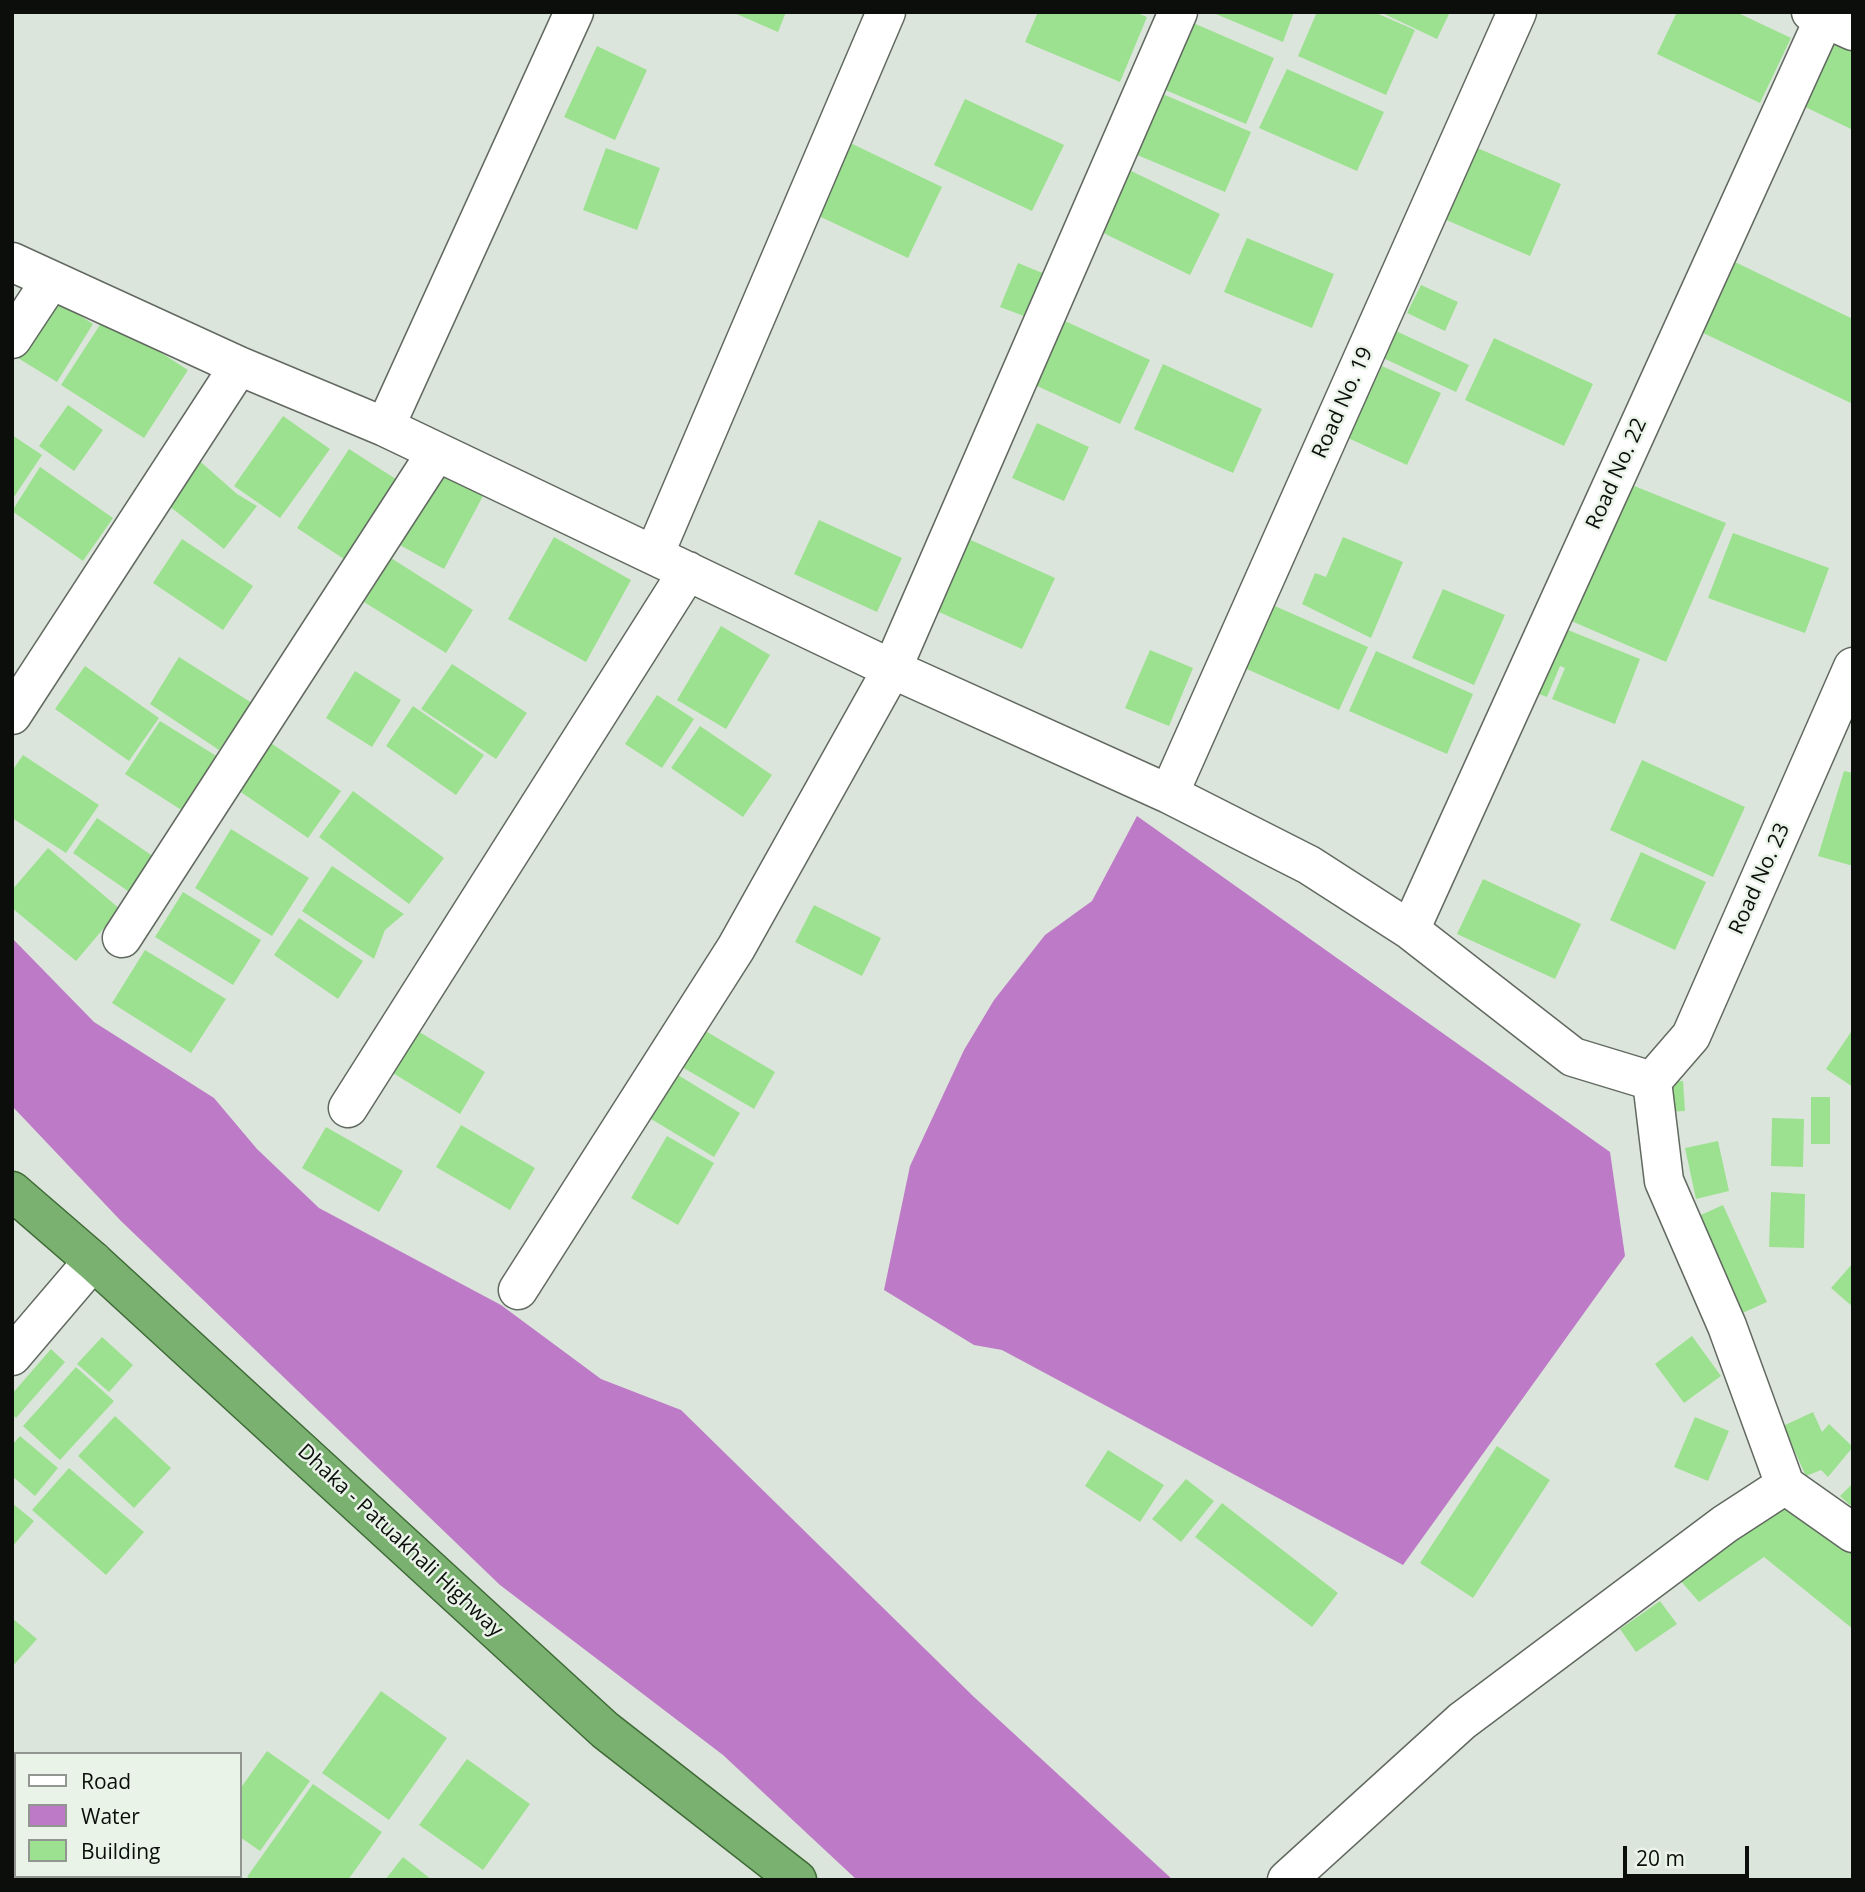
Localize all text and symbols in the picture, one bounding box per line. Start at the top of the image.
street label: Road No. 19 [1307,344,1379,462]
street label: Road No. 22 [1581,415,1653,533]
street label: Road No. 23 [1724,820,1796,938]
street label: Dhaka - Patuakhali Highway [292,1439,508,1643]
legend [14,1752,242,1878]
text: Road [81,1767,131,1795]
text: Water [81,1802,140,1830]
scale bar [1627,1832,1753,1876]
text: Building [81,1837,160,1865]
text: 20 m [1636,1844,1685,1872]

